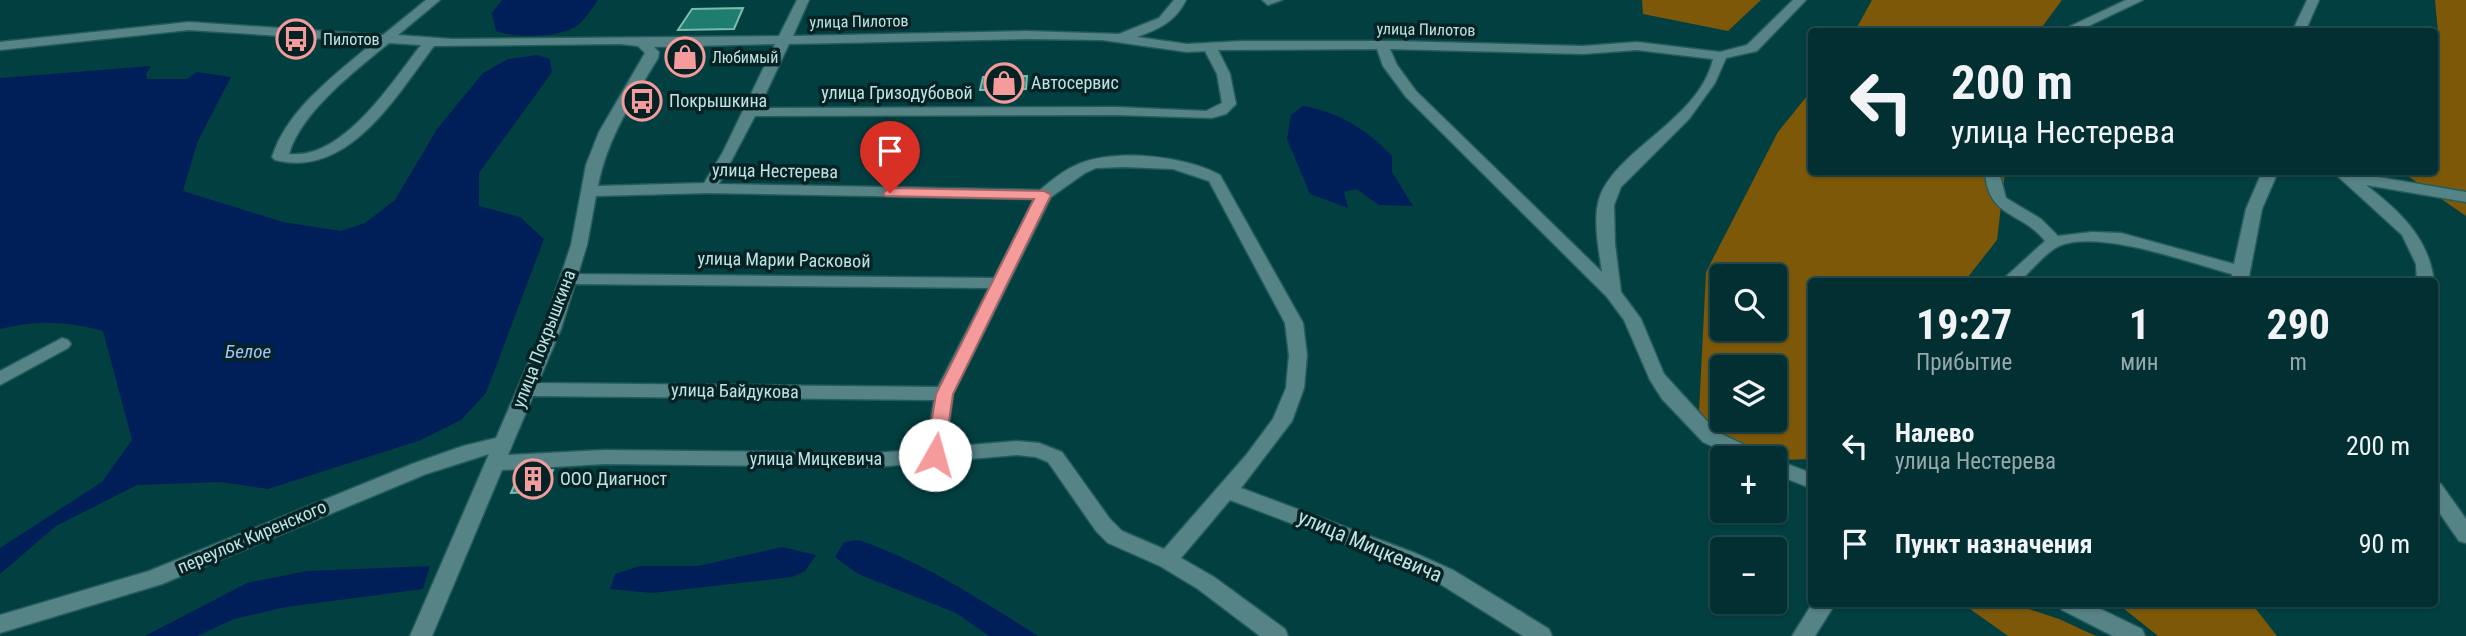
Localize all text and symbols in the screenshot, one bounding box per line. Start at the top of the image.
street label: улица Пилотов [809,11,909,32]
bus stop icon: Пилотов [275,18,317,60]
street label: улица Пилотов [1376,19,1476,40]
place label: Пилотов [323,30,380,49]
shop icon: Любимый [664,36,706,78]
place label: Любимый [712,48,778,67]
text: 200 m [1951,54,2073,111]
icon: left [1836,56,1927,147]
shop icon: Автосервис [983,62,1025,104]
place label: Автосервис [1031,72,1119,93]
bus stop icon: Покрышкина [621,80,663,122]
street label: улица Гризодубовой [821,82,973,103]
place label: Покрышкина [669,90,767,111]
text: улица Нестерева [1951,113,2175,151]
pin [860,121,920,193]
icon: arrive [871,132,909,170]
street label: улица Нестерева [712,159,838,182]
street label: улица Марии Расковой [697,247,871,272]
map controls [1710,264,1787,614]
button: search [1710,264,1787,341]
street label: улица Покрышкина [508,267,579,411]
text: 19:27 [1916,300,2012,349]
text: 1 [2129,300,2150,349]
text: 290 [2266,300,2330,349]
water label: Белое [225,340,271,363]
text: Прибытие [1916,349,2012,376]
text: мин [2120,349,2159,376]
text: m [2290,349,2307,376]
button: layers [1710,355,1787,432]
street label: улица Байдукова [671,379,799,402]
position arrow [898,418,972,492]
text: Налево [1895,418,1975,448]
icon: left [1836,427,1874,465]
text: 200 m [2346,431,2410,461]
button: + [1710,446,1787,523]
street label: улица Мицкевича [750,448,882,469]
text: улица Нестерева [1895,448,2056,475]
building icon: ООО Диагност [512,458,554,500]
place label: ООО Диагност [560,468,667,489]
street label: переулок Киренского [174,496,329,577]
street label: улица Мицкевича [1294,505,1446,587]
icon: arrive [1836,525,1874,563]
text: Пункт назначения [1895,529,2093,559]
text: 90 m [2359,529,2410,559]
button: − [1710,537,1787,614]

